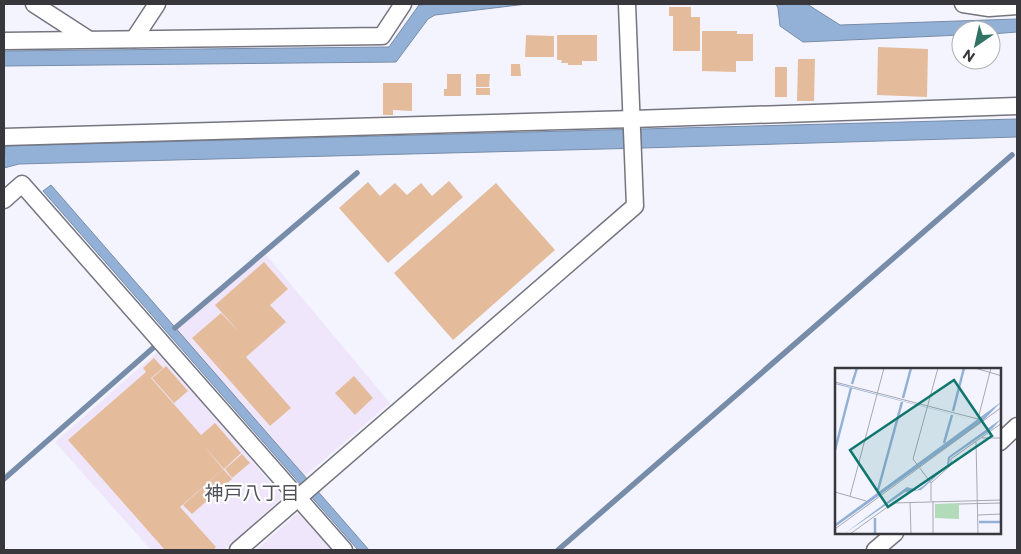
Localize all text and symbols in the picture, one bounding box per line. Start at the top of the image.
north arrow [951,20,1001,70]
text: N [959,46,978,66]
inset map [835,368,1001,534]
district label: 神戸八丁目 [204,481,300,504]

